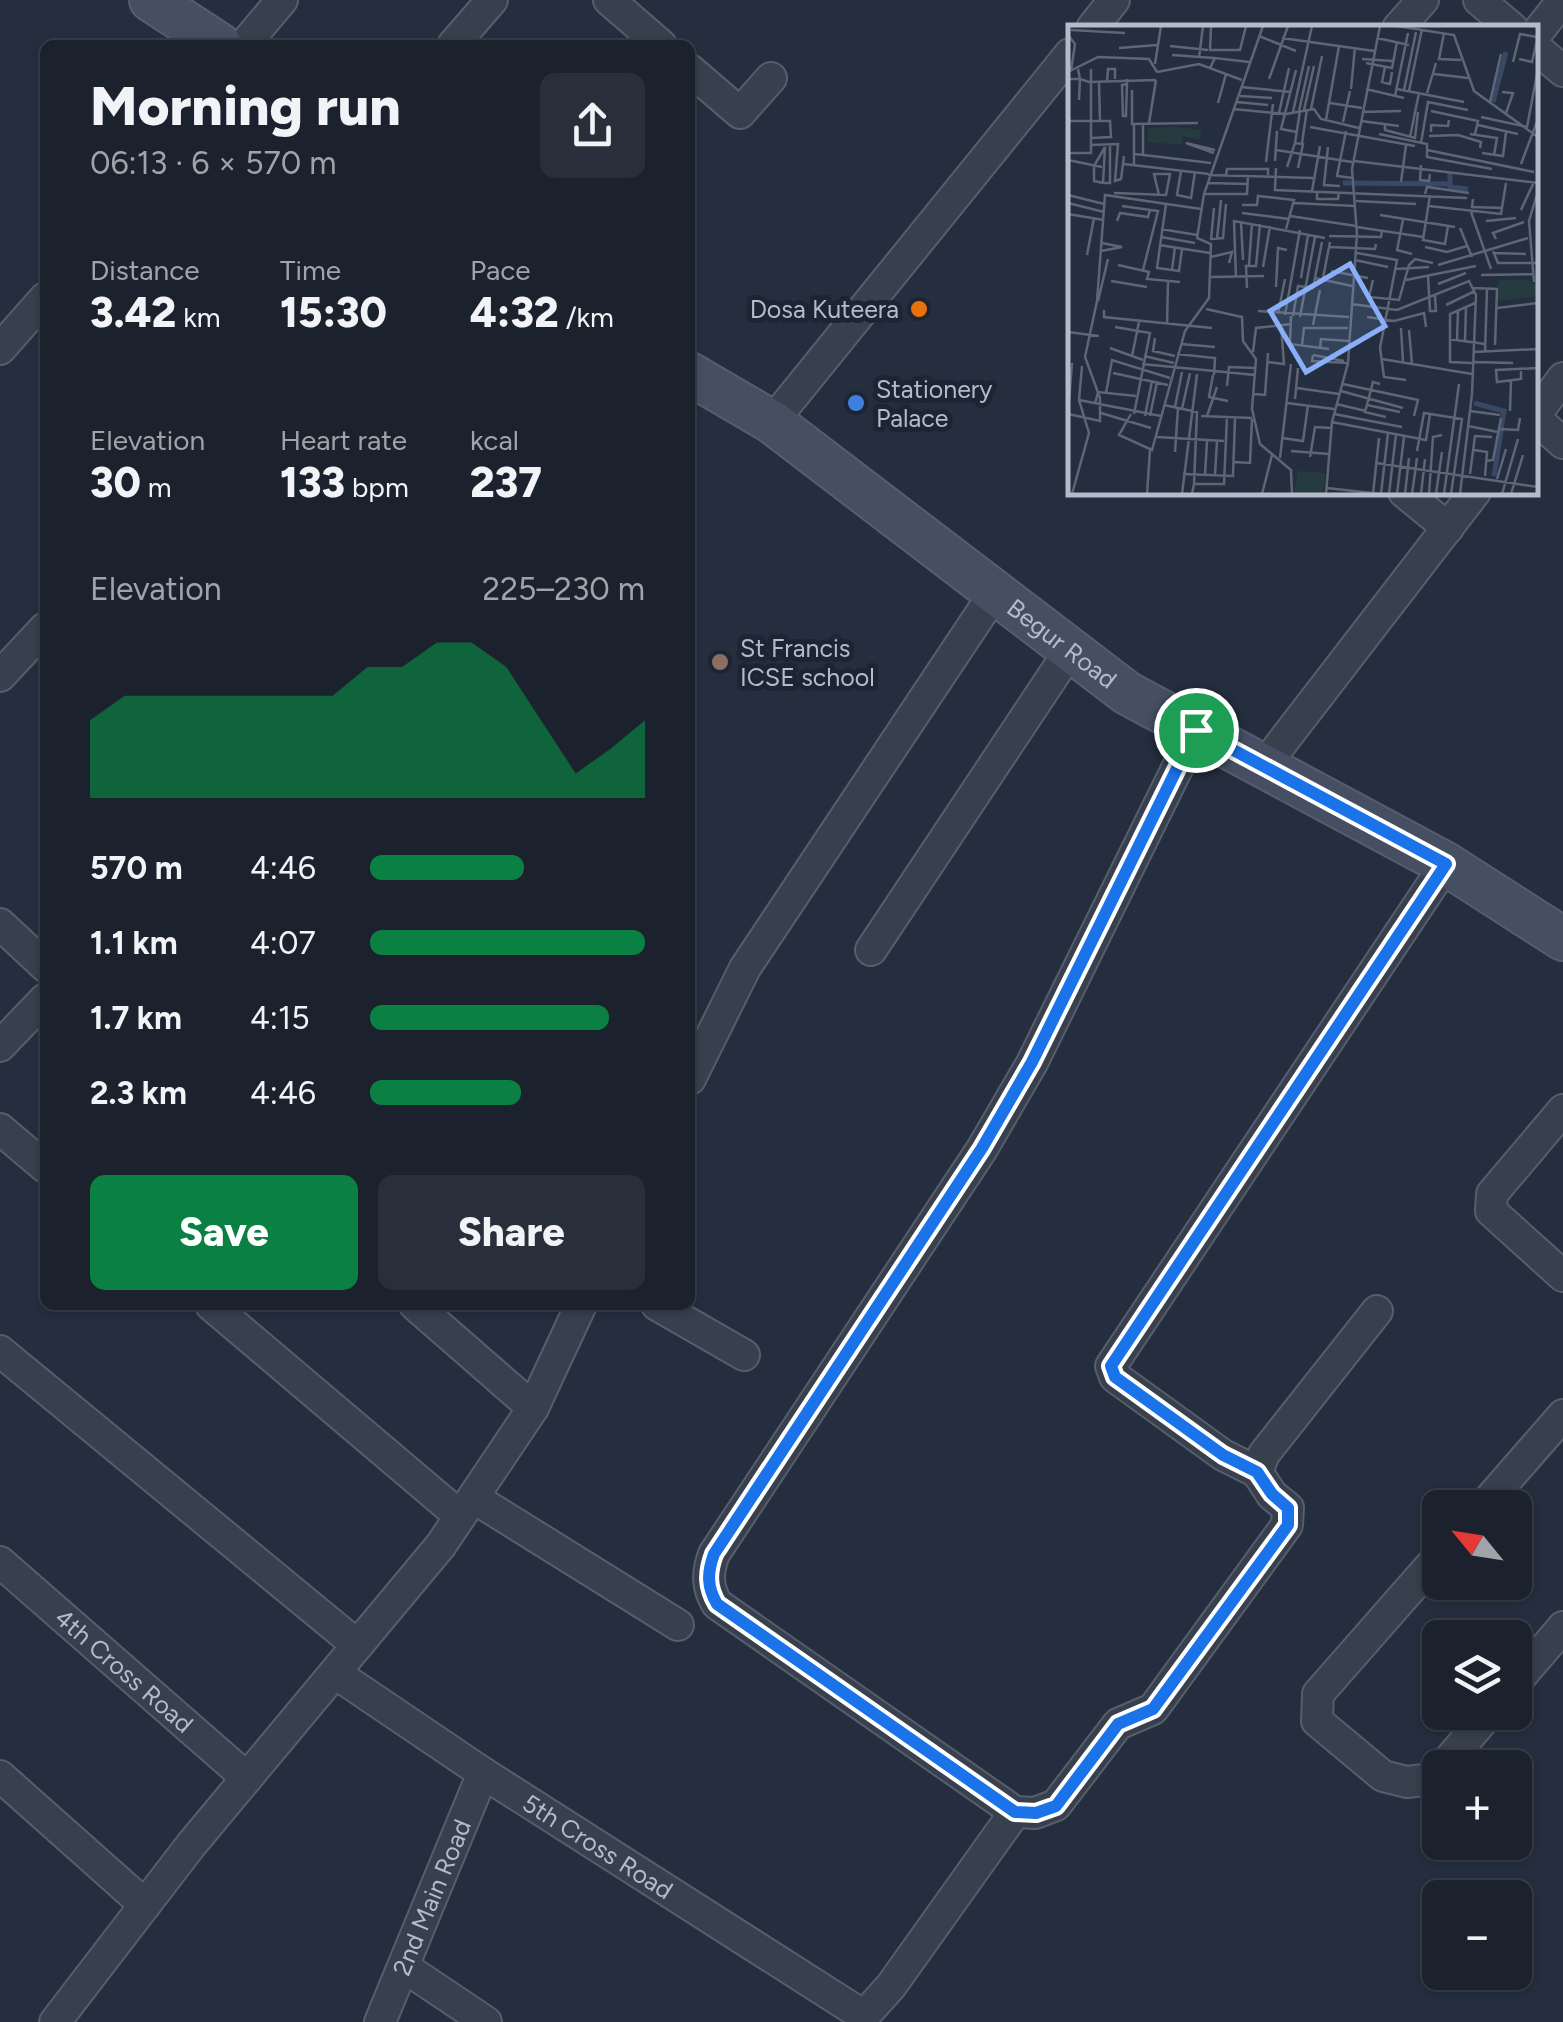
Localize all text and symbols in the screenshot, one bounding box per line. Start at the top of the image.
inset map [1068,25,1538,495]
text: Morning run [90,73,401,139]
button: share [540,73,645,178]
text: 06:13 · 6 × 570 m [90,144,336,182]
text: Distance [90,253,200,287]
text: Time [280,253,341,287]
text: Pace [470,253,531,287]
text: 3.42 [90,287,176,338]
text: 15:30 [280,287,387,338]
text: 4:32 [470,287,559,338]
place label: Dosa Kuteera [750,294,899,324]
marker: Dosa Kuteera [908,298,930,320]
text: km [176,300,221,334]
text: /km [559,300,614,334]
place label: Stationery Palace [876,374,992,433]
marker: Stationery Palace [845,392,867,414]
text: Elevation [90,423,205,457]
text: Heart rate [280,423,407,457]
text: kcal [470,423,519,457]
text: 30 [90,457,141,508]
text: 133 [280,457,345,508]
text: 237 [470,457,542,508]
text: m [141,470,172,504]
text: bpm [345,470,409,504]
text: Elevation [90,570,222,608]
text: 225–230 m [482,570,645,608]
street label: Begur Road [1001,592,1123,695]
place label: St Francis ICSE school [740,633,875,692]
marker: St Francis ICSE school [709,651,731,673]
pin [1154,688,1239,773]
icon: arrive [1169,703,1224,758]
text: 570 m [90,849,183,887]
text: 4:46 [250,849,316,887]
text: 1.1 km [90,924,178,962]
text: 4:07 [250,924,316,962]
text: 1.7 km [90,999,182,1037]
text: 4:15 [250,999,310,1037]
text: 2.3 km [90,1074,187,1112]
text: 4:46 [250,1074,316,1112]
button: Save [90,1175,358,1290]
button: Share [378,1175,645,1290]
north arrow [1422,1490,1532,1600]
map controls [1422,1490,1532,1990]
street label: 4th Cross Road [49,1602,199,1739]
button: layers [1422,1620,1532,1730]
button: + [1422,1750,1532,1860]
street label: 5th Cross Road [517,1787,679,1905]
street label: 2nd Main Road [386,1815,477,1980]
button: − [1422,1880,1532,1990]

